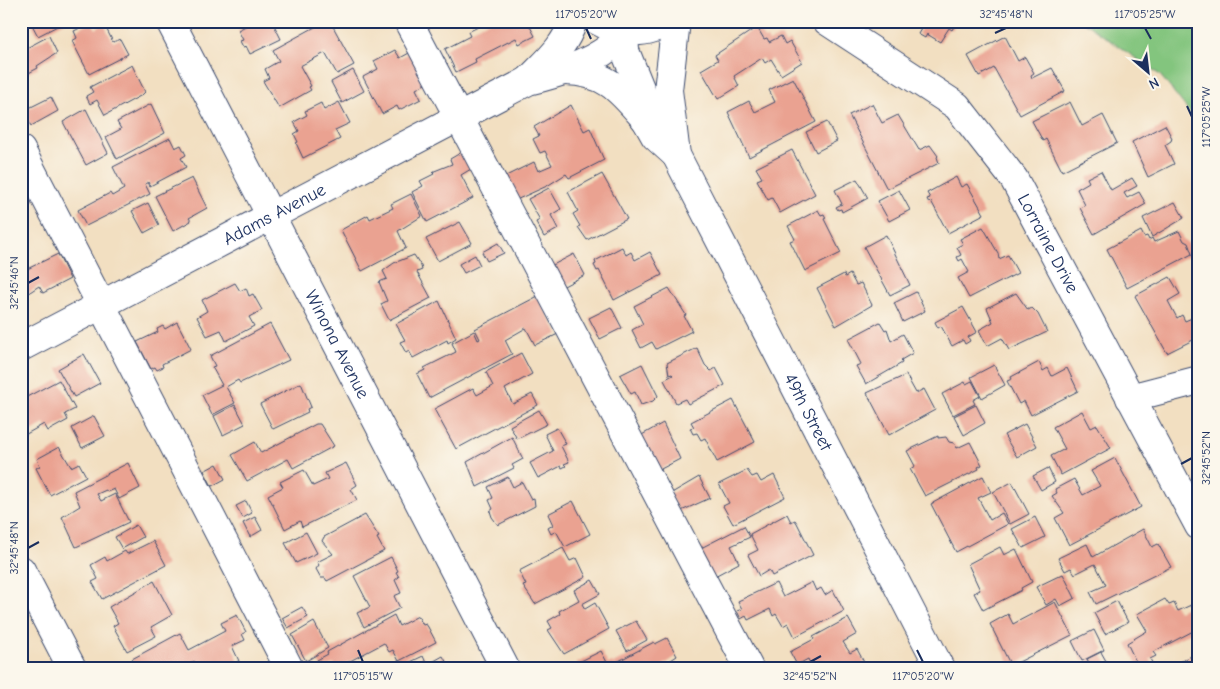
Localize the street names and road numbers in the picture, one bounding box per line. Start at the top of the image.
street label: Adams Avenue [220,179,329,250]
street label: Lorraine Drive [1013,191,1083,297]
street label: Winona Avenue [300,287,374,402]
street label: 49th Street [779,370,837,455]

